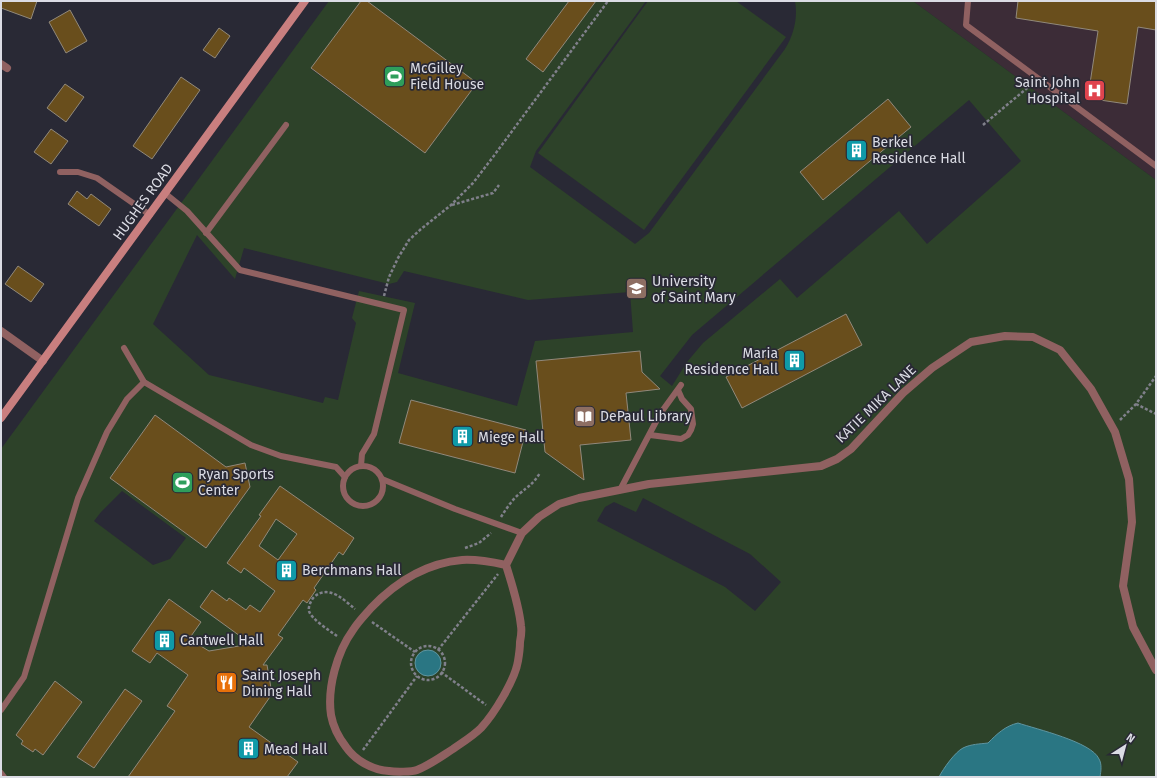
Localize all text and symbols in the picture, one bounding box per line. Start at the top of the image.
place label: McGilley Field House [410,60,484,93]
sports icon: McGilley Field House [381,63,407,89]
place label: Saint John Hospital [1015,74,1080,107]
hospital icon: Saint John Hospital [1082,77,1108,103]
place label: Berkel Residence Hall [872,134,966,167]
building icon: Berkel Residence Hall [843,137,869,163]
street label: HUGHES ROAD [109,160,177,244]
place label: University of Saint Mary [652,273,736,306]
school or university icon: University of Saint Mary [624,276,650,302]
place label: Maria Residence Hall [684,345,778,378]
building icon: Maria Residence Hall [781,348,807,374]
street label: KATIE MIKA LANE [832,361,920,447]
library icon: DePaul Library [572,403,598,429]
place label: DePaul Library [600,408,692,425]
building icon: Miege Hall [450,424,476,450]
place label: Miege Hall [478,429,544,446]
place label: Ryan Sports Center [198,466,274,499]
sports icon: Ryan Sports Center [169,469,195,495]
building icon: Berchmans Hall [273,557,299,583]
place label: Berchmans Hall [302,562,401,579]
building icon: Cantwell Hall [151,627,177,653]
place label: Cantwell Hall [180,632,263,649]
place label: Saint Joseph Dining Hall [242,667,321,700]
restaurant icon: Saint Joseph Dining Hall [213,670,239,696]
north arrow [1105,726,1145,766]
text: N [1124,731,1137,746]
building icon: Mead Hall [236,736,262,762]
place label: Mead Hall [264,741,327,758]

